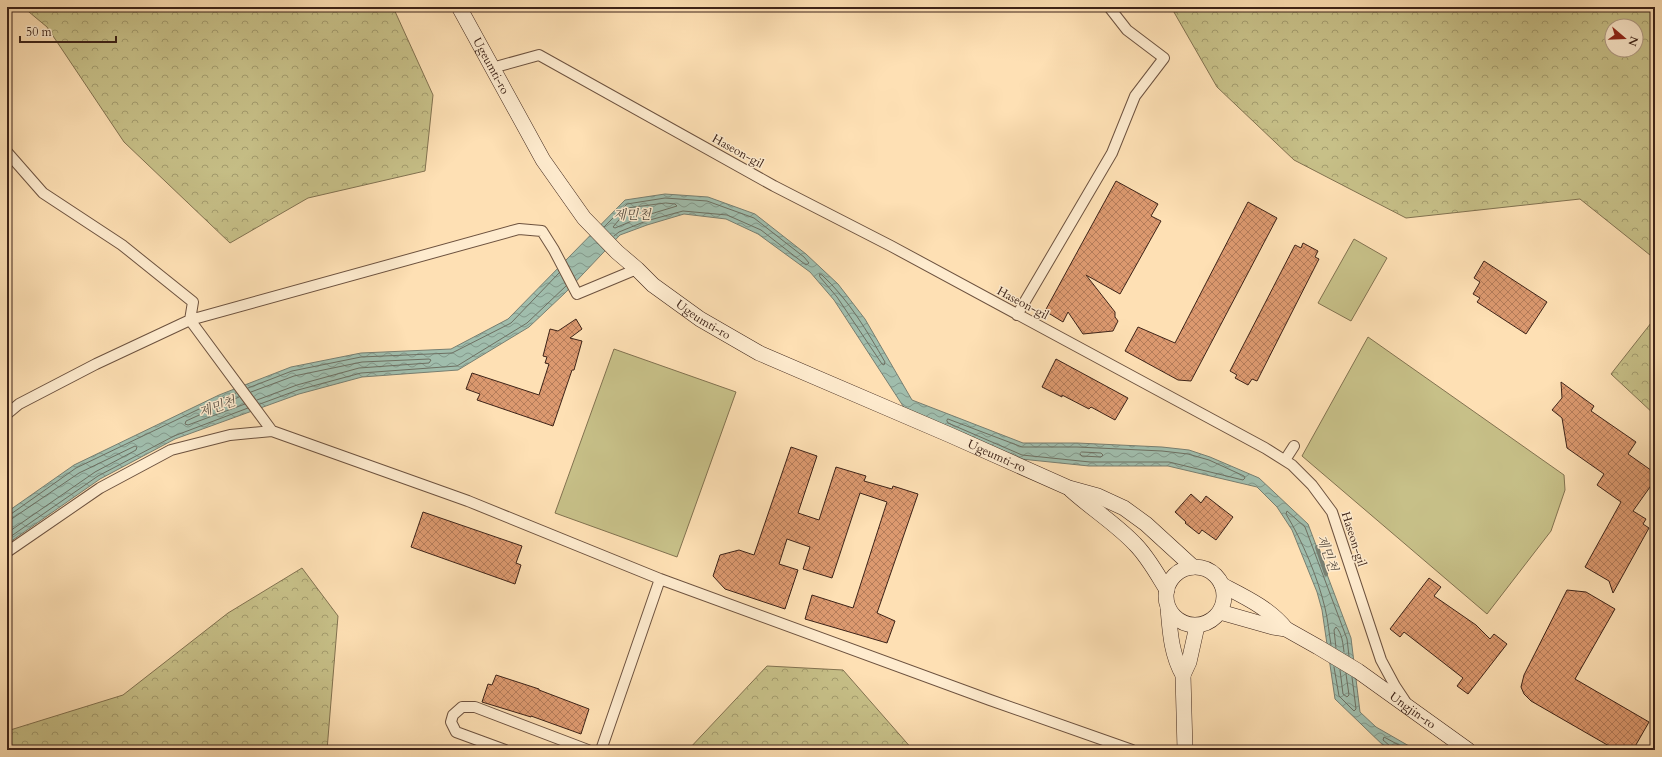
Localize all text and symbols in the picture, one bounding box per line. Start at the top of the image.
scale bar [20,18,116,44]
north arrow [1604,18,1644,58]
text: 50 m [26,24,53,40]
text: N [1624,34,1642,48]
street label: Ugeumti-ro [469,35,513,97]
street label: Haseon-gil [709,130,767,172]
water label: 제민천 [613,206,652,224]
street label: Haseon-gil [994,283,1052,323]
street label: Ugeumti-ro [673,296,734,343]
water label: 제민천 [197,392,239,422]
street label: Ugeumti-ro [965,436,1029,476]
street label: Haseon-gil [1338,510,1370,568]
water label: 제민천 [1312,533,1342,575]
street label: Ungjin-ro [1386,688,1439,733]

